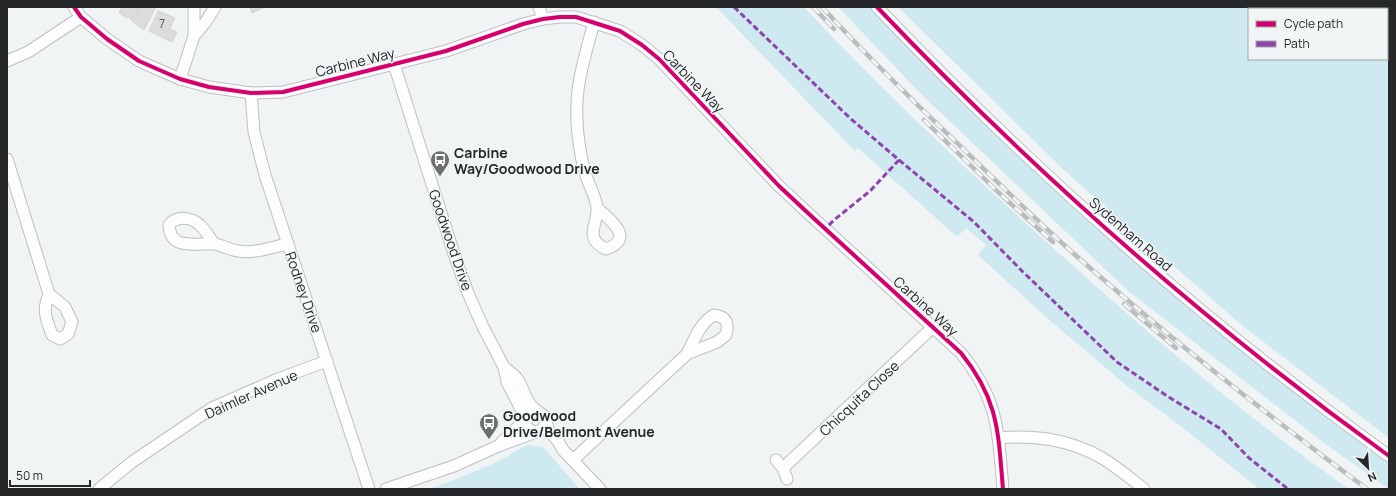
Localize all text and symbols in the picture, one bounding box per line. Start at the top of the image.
legend [1248,8,1388,60]
house number: 7 [159,15,165,32]
text: Cycle path [1284,15,1343,32]
text: Path [1284,35,1310,52]
street label: Carbine Way [313,43,397,81]
street label: Carbine Way [659,45,729,117]
place label: Carbine Way/Goodwood Drive [454,143,600,178]
bus stop icon: Carbine Way/Goodwood Drive [429,149,451,177]
street label: Goodwood Drive [425,187,477,293]
street label: Sydenham Road [1085,193,1177,275]
street label: Rodney Drive [281,249,327,335]
street label: Carbine Way [890,272,963,341]
street label: Chicquita Close [815,356,903,440]
street label: Daimler Avenue [202,365,300,423]
place label: Goodwood Drive/Belmont Avenue [503,406,655,441]
bus stop icon: Goodwood Drive/Belmont Avenue [478,412,500,440]
north arrow [1348,448,1388,488]
scale bar [10,462,90,488]
text: 50 m [16,467,43,484]
text: N [1366,469,1379,486]

